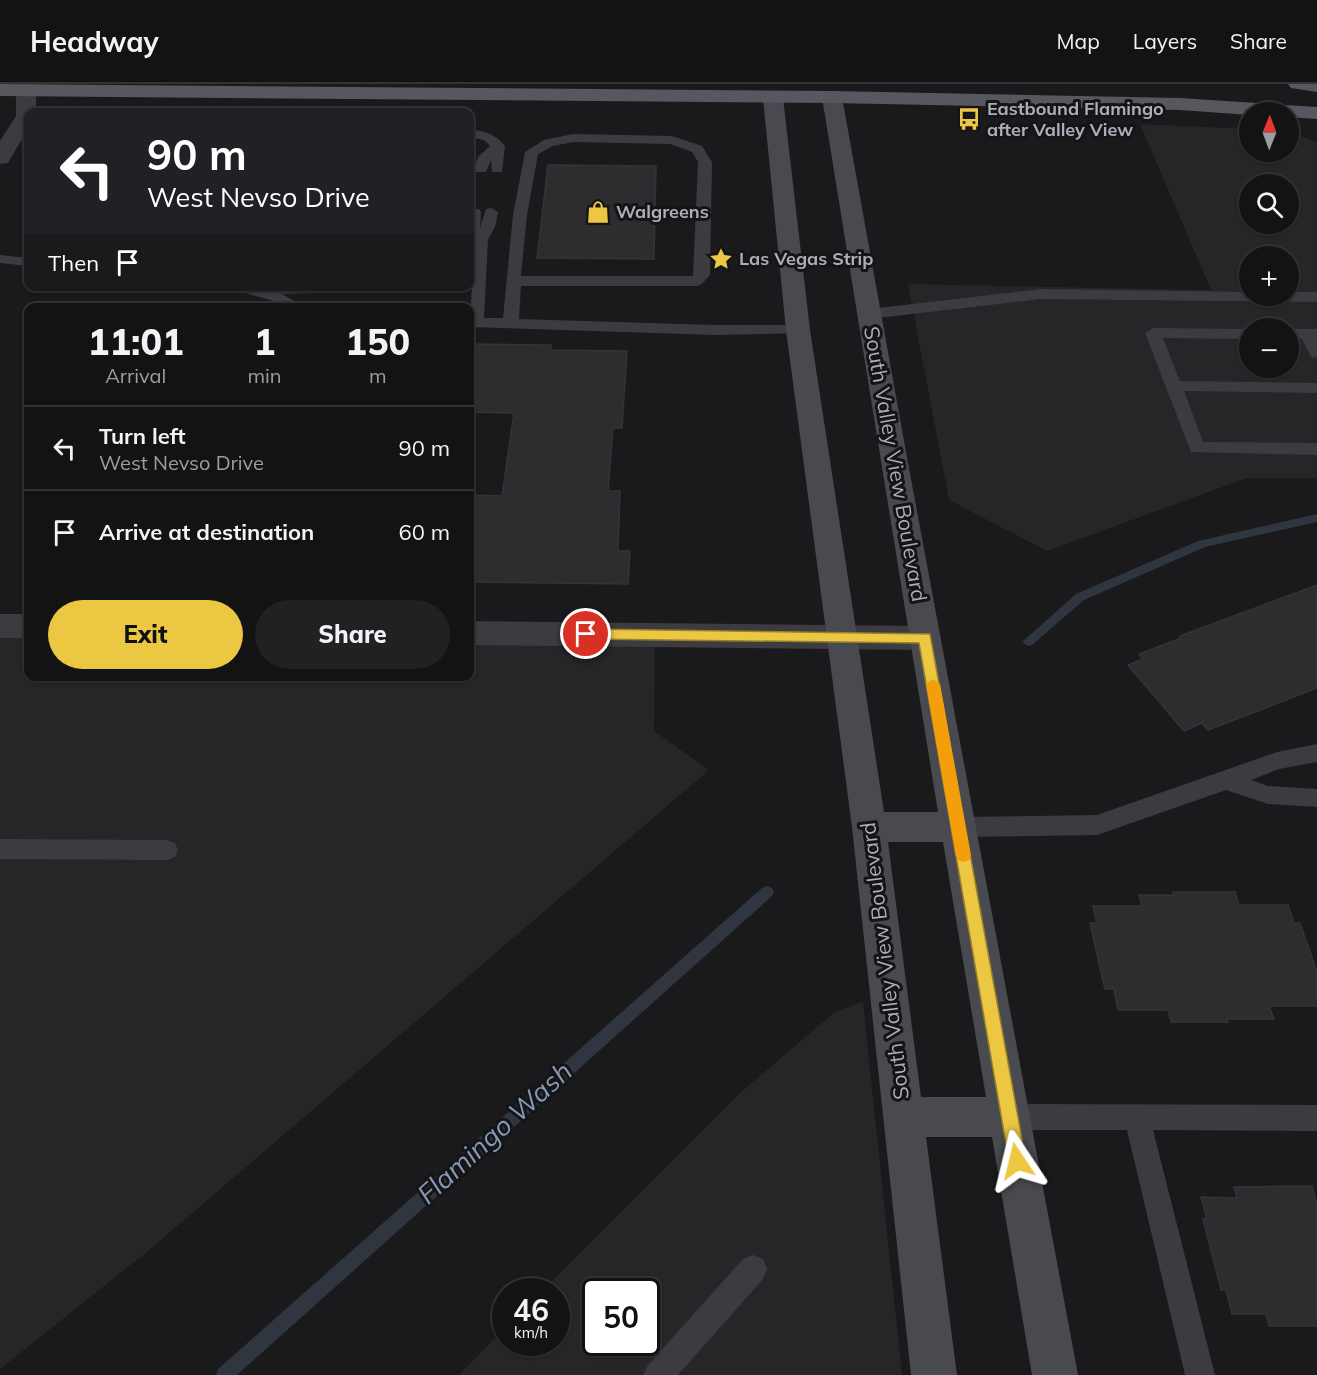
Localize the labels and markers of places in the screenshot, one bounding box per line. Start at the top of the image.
place label: Eastbound Flamingo after Valley View [987,97,1164,141]
bus stop icon: Eastbound Flamingo after Valley View [956,106,982,132]
shop icon: Walgreens [585,199,611,225]
place label: Walgreens [616,200,709,223]
place icon: Las Vegas Strip [708,246,734,272]
place label: Las Vegas Strip [739,247,873,270]
pin [560,608,611,659]

